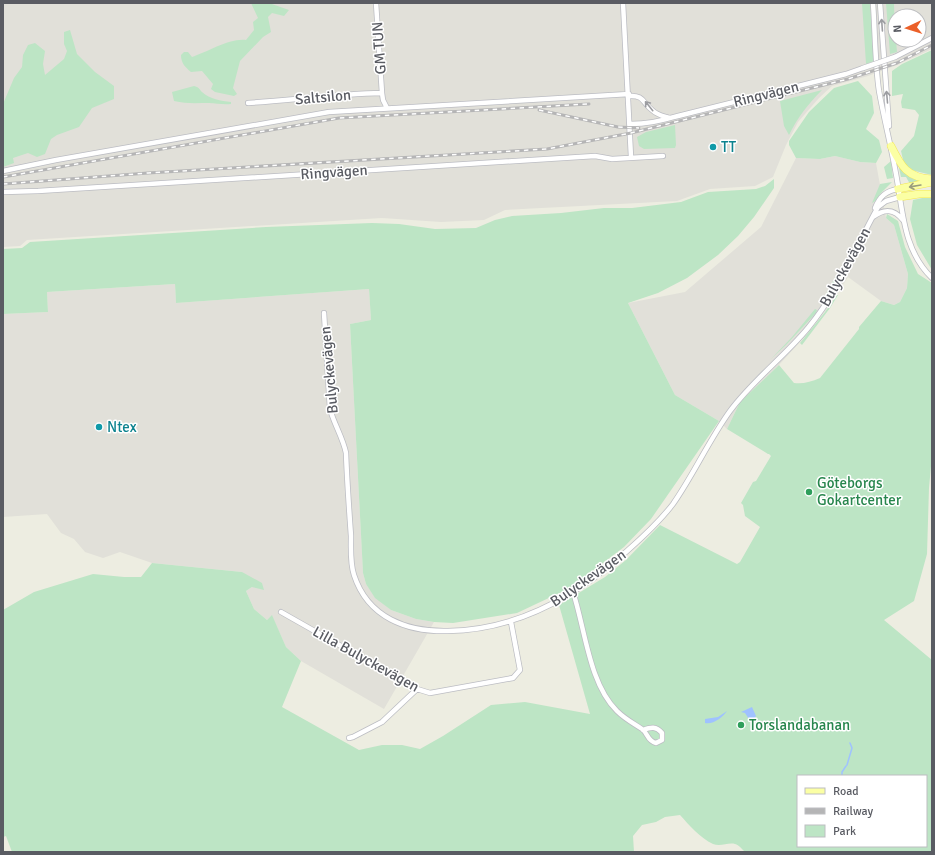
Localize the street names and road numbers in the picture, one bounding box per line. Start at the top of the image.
street label: GM TUN [368,21,390,75]
street label: Ringvägen [731,77,801,111]
street label: Saltsilon [294,86,352,108]
street label: Ringvägen [300,161,368,183]
street label: Bulyckevägen [816,224,874,310]
street label: Bulyckevägen [316,325,342,415]
street label: Bulyckevägen [547,545,629,611]
street label: Lilla Bulyckevägen [310,622,422,696]

